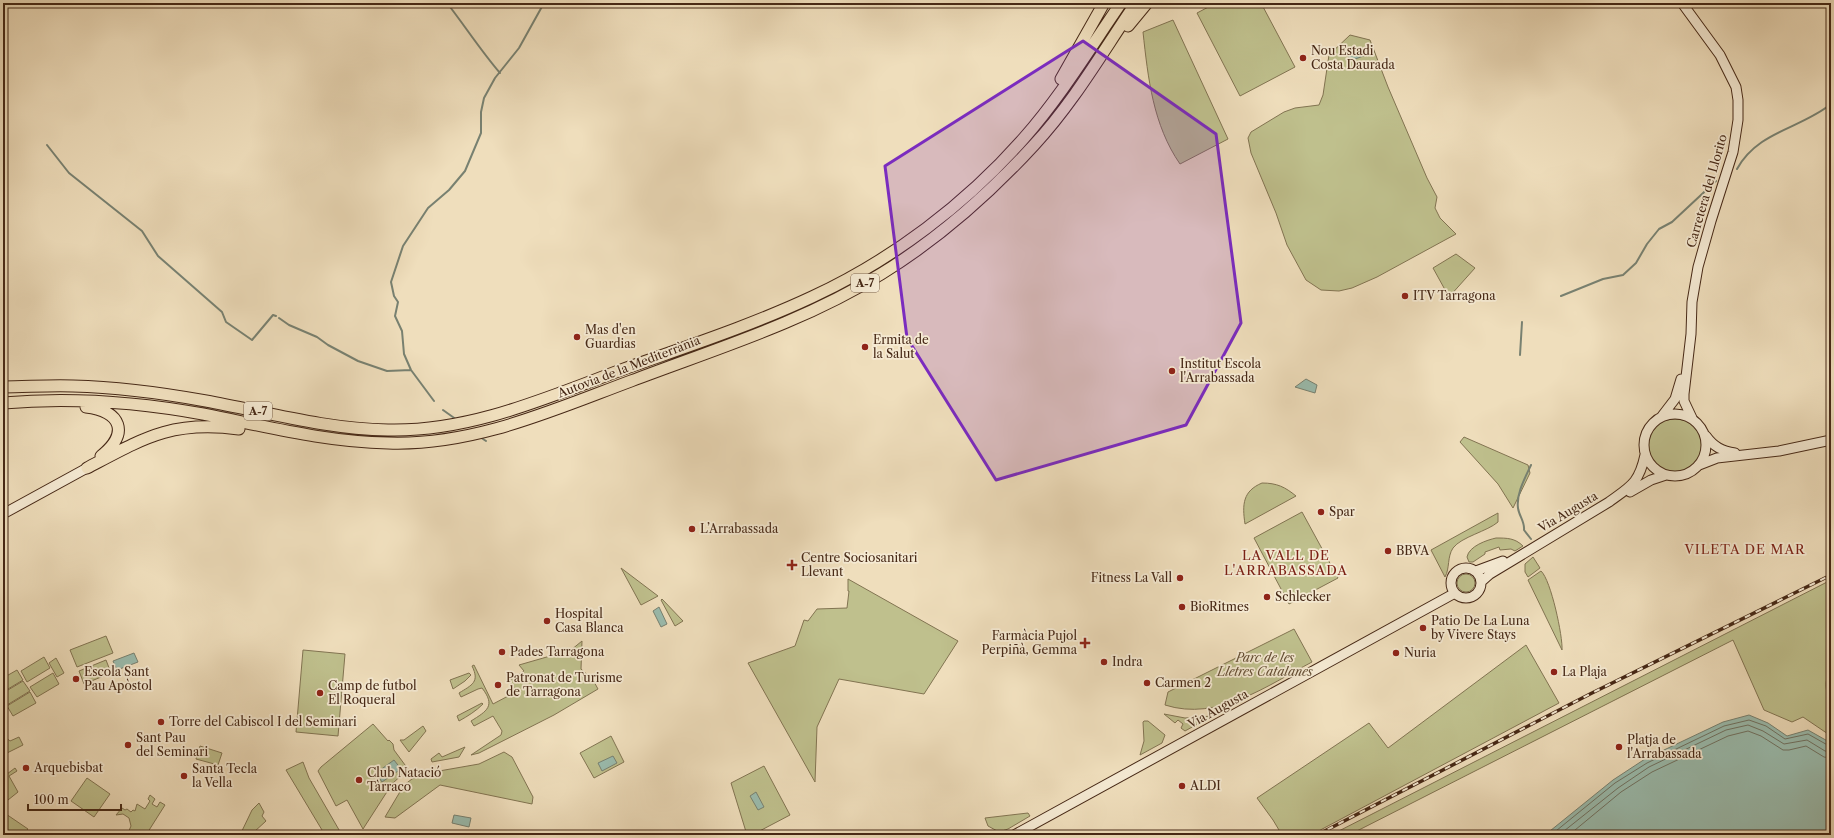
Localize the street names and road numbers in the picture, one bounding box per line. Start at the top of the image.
street label: Carretera del Llorito [1683,132,1730,249]
road number: A-7 [851,274,879,292]
street label: Autovia de la Mediterrània [555,332,703,401]
road number: A-7 [244,402,272,420]
street label: Via Augusta [1534,488,1601,536]
street label: Via Augusta [1184,685,1251,732]

